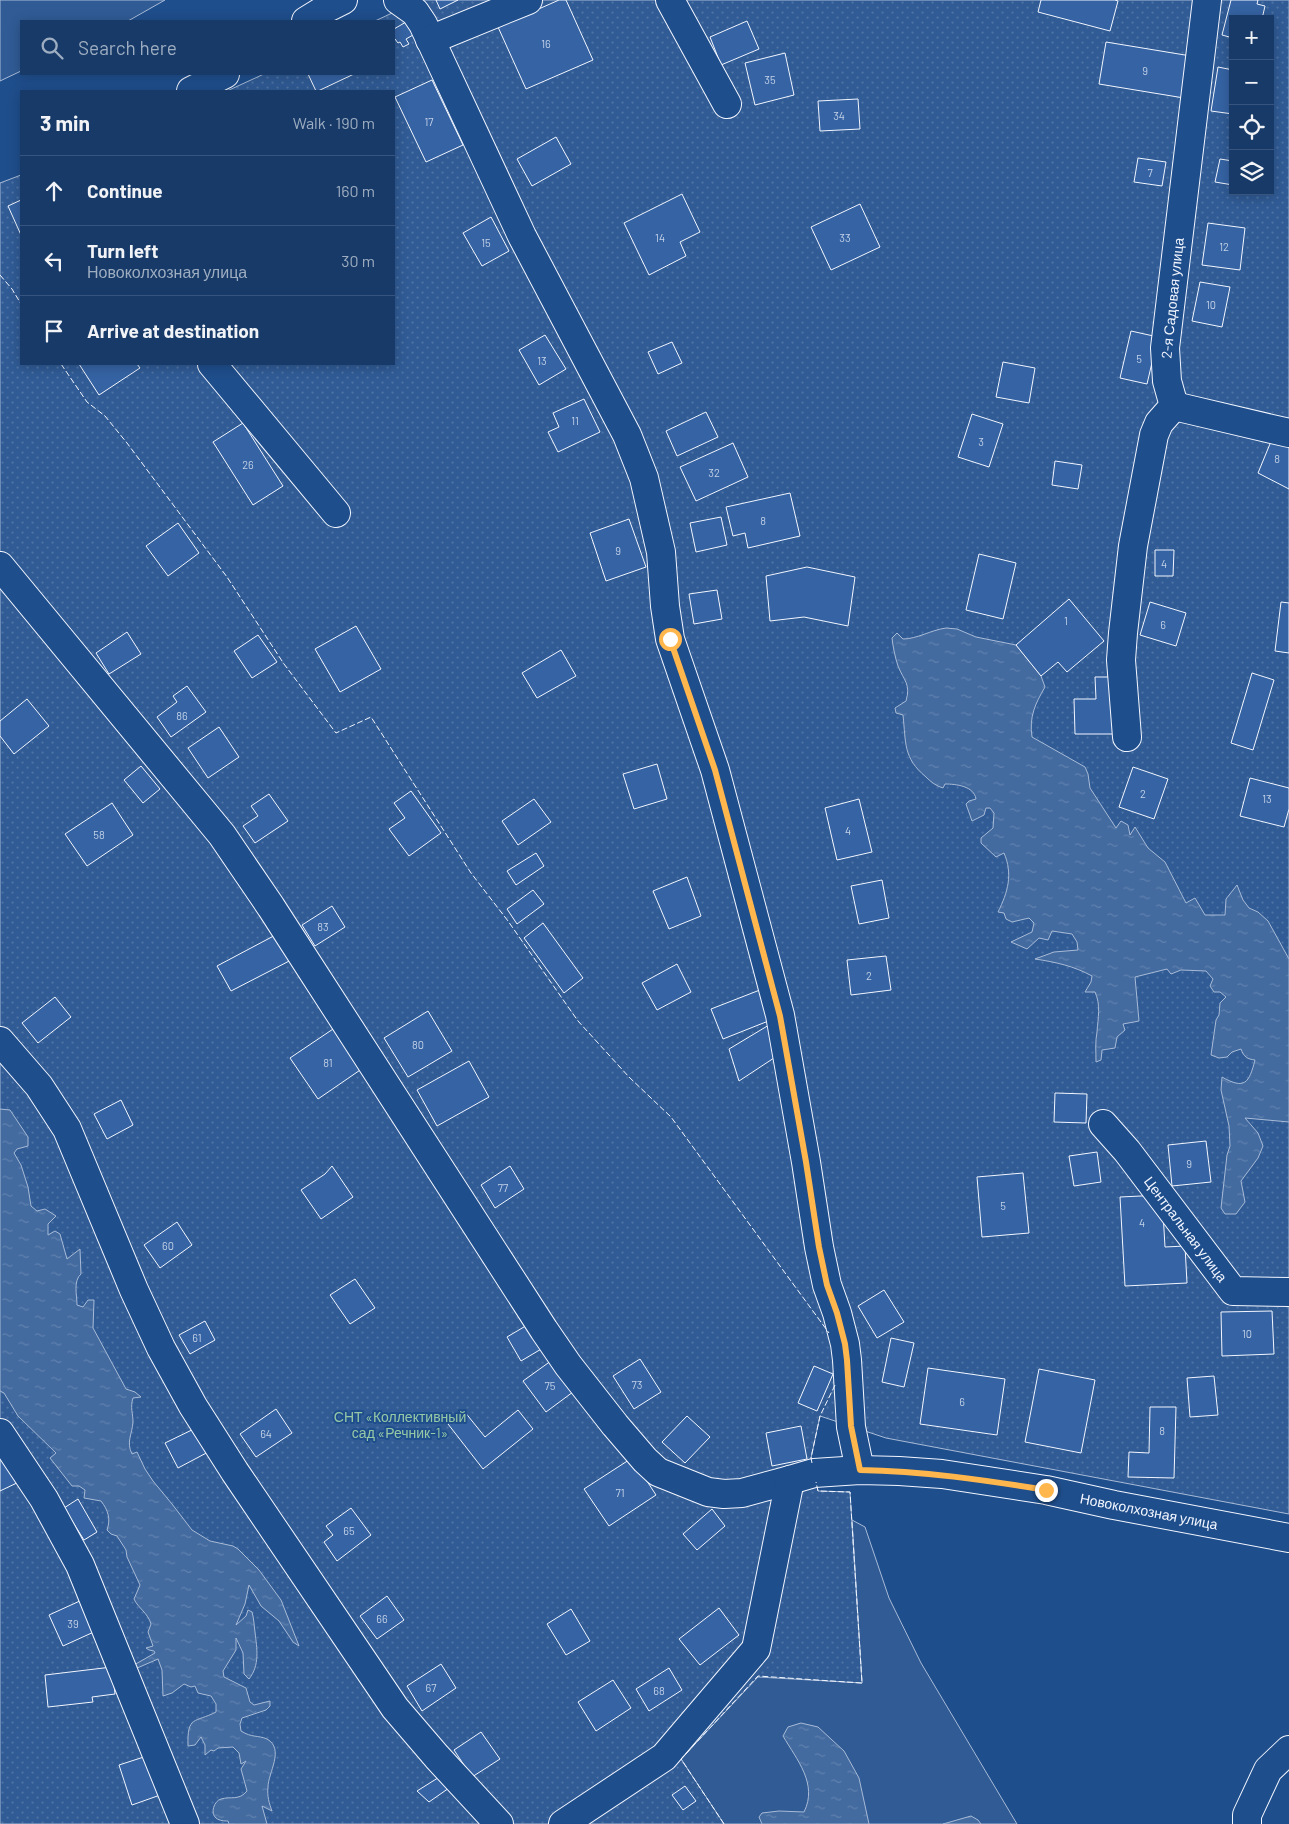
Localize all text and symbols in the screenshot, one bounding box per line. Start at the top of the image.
map controls [1229,15,1274,195]
button: + [1229,15,1274,60]
search box [20,20,395,75]
icon: search [38,34,66,62]
text: Search here [78,36,177,59]
house number: 16 [541,37,551,50]
button: − [1229,60,1274,105]
house number: 9 [1142,64,1148,77]
house number: 35 [764,73,776,86]
button: locate [1229,105,1274,150]
house number: 34 [833,109,845,122]
text: 3 min [40,110,90,135]
text: Walk · 190 m [293,113,375,132]
house number: 17 [424,115,434,128]
button: layers [1229,150,1274,195]
house number: 7 [1147,166,1153,179]
icon: ahead [40,177,68,205]
text: Continue [87,179,163,202]
text: 160 m [336,181,375,200]
house number: 14 [655,231,665,244]
house number: 33 [839,231,851,244]
house number: 15 [481,236,491,249]
street label: 2-я Садовая улица [1157,237,1187,359]
text: Turn left [87,239,158,262]
house number: 12 [1219,240,1229,253]
icon: left [40,247,68,275]
text: 30 m [341,251,375,270]
text: Новоколхозная улица [87,262,247,281]
house number: 10 [1206,298,1216,311]
icon: arrive [40,317,68,345]
text: Arrive at destination [87,319,259,342]
house number: 5 [1136,352,1142,365]
house number: 13 [537,354,547,367]
house number: 11 [571,414,579,427]
house number: 3 [978,435,984,448]
house number: 8 [1274,452,1280,465]
house number: 26 [242,458,254,471]
house number: 32 [708,466,720,479]
house number: 8 [760,514,766,527]
house number: 9 [615,544,621,557]
house number: 4 [1161,557,1167,570]
house number: 1 [1064,614,1068,627]
house number: 6 [1160,618,1166,631]
route start [659,628,682,651]
house number: 86 [176,709,188,722]
house number: 2 [1140,787,1146,800]
house number: 13 [1262,792,1272,805]
house number: 4 [845,824,851,837]
house number: 58 [93,828,105,841]
house number: 83 [317,920,329,933]
house number: 2 [866,969,872,982]
house number: 80 [412,1038,424,1051]
house number: 81 [323,1056,333,1069]
house number: 9 [1186,1157,1192,1170]
street label: Центральная улица [1141,1173,1231,1285]
house number: 77 [498,1181,508,1194]
house number: 5 [1000,1199,1006,1212]
house number: 4 [1139,1216,1145,1229]
house number: 60 [162,1239,174,1252]
house number: 10 [1242,1327,1252,1340]
house number: 61 [192,1331,202,1344]
house number: 73 [632,1378,642,1391]
house number: 75 [545,1379,556,1392]
house number: 6 [959,1395,965,1408]
park label: СНТ «Коллективный сад «Речник-1» [334,1408,466,1441]
house number: 8 [1159,1424,1165,1437]
house number: 64 [260,1427,272,1440]
route end [1035,1479,1058,1502]
house number: 71 [615,1486,625,1499]
street label: Новоколхозная улица [1079,1489,1220,1533]
house number: 65 [343,1524,355,1537]
house number: 66 [376,1612,388,1625]
house number: 39 [67,1617,79,1630]
house number: 67 [426,1681,436,1694]
house number: 68 [653,1684,665,1697]

